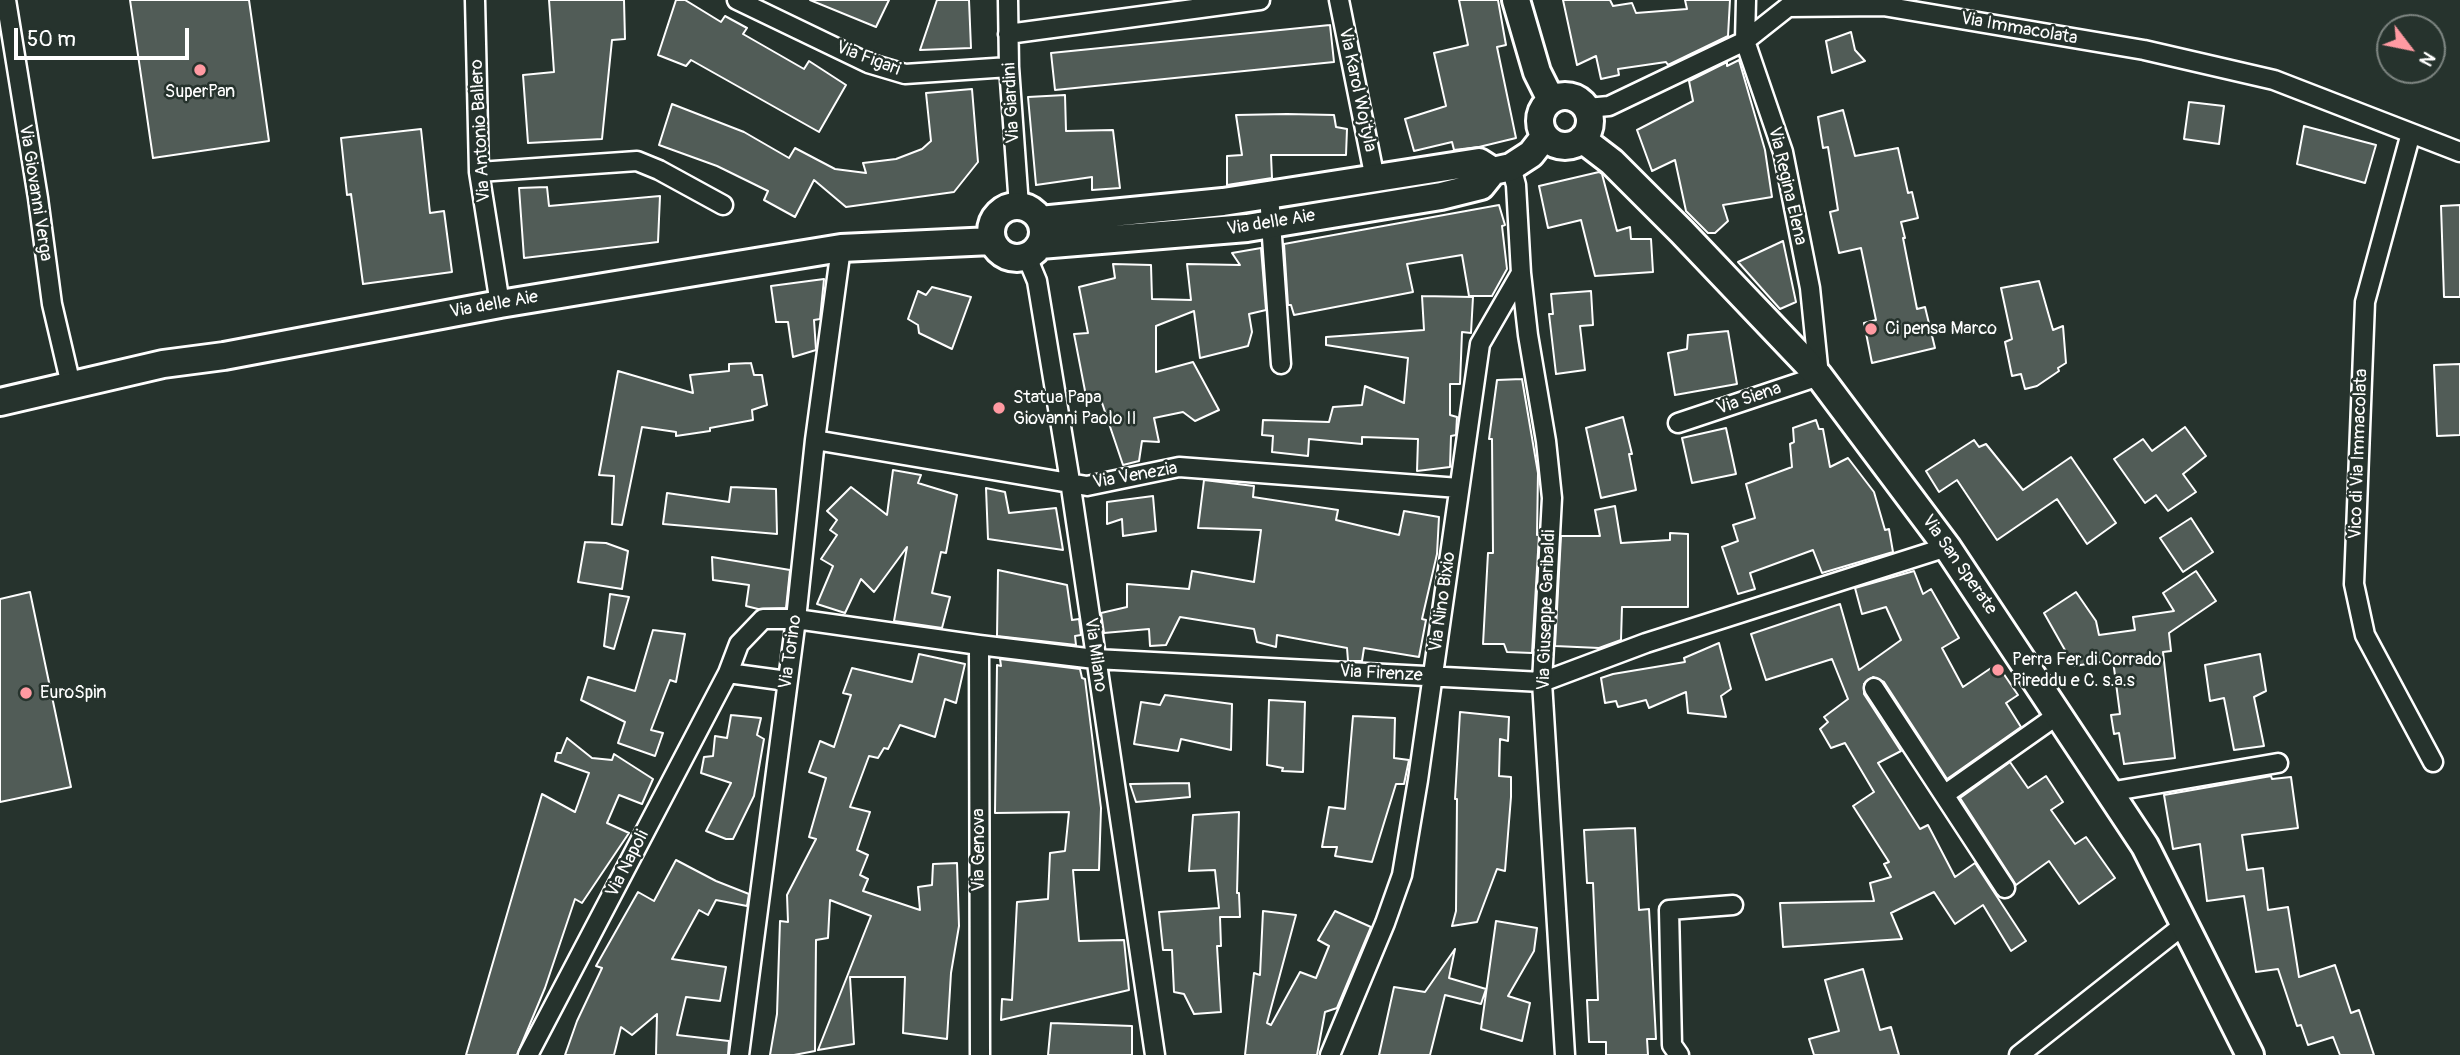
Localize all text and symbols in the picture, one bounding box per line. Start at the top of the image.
street label: Via Immacolata [1959,8,2079,50]
scale bar [18,14,192,58]
north arrow [2376,14,2446,84]
text: 50 m [27,26,76,53]
street label: Via Karol Wojtyla [1333,26,1381,154]
street label: Via Figari [833,37,903,81]
text: N [2414,47,2441,71]
street label: Via Antonio Ballero [466,59,496,203]
marker: SuperPan [192,62,208,78]
street label: Via Giardini [999,62,1025,144]
place label: SuperPan [165,81,235,103]
street label: Via Giovanni Verga [14,123,56,263]
street label: Via Regina Elena [1763,125,1811,247]
street label: Via delle Aie [1225,205,1317,241]
street label: Via delle Aie [448,287,540,323]
place label: Ci pensa Marco [1885,318,1997,340]
marker: Ci pensa Marco [1863,321,1879,337]
street label: Vico di Via Immacolata [2345,368,2373,540]
street label: Via Siena [1714,378,1784,420]
place label: Statua Papa Giovanni Paolo II [1013,387,1136,430]
marker: Statua Papa Giovanni Paolo II [991,400,1007,416]
street label: Via Venezia [1091,458,1179,494]
street label: Via San Sperate [1917,511,2001,619]
street label: Via Giuseppe Garibaldi [1533,529,1561,691]
street label: Via Nino Bixio [1425,551,1461,653]
street label: Via Torino [775,613,807,691]
street label: Via Milano [1079,616,1111,694]
place label: Perra Fer di Corrado Pireddu e C. s.a.s [2012,649,2161,692]
street label: Via Firenze [1339,661,1423,687]
marker: Perra Fer di Corrado Pireddu e C. s.a.s [1990,662,2006,678]
place label: EuroSpin [40,682,106,704]
marker: EuroSpin [18,685,34,701]
street label: Via Genova [968,808,990,892]
street label: Via Napoli [602,827,654,901]

